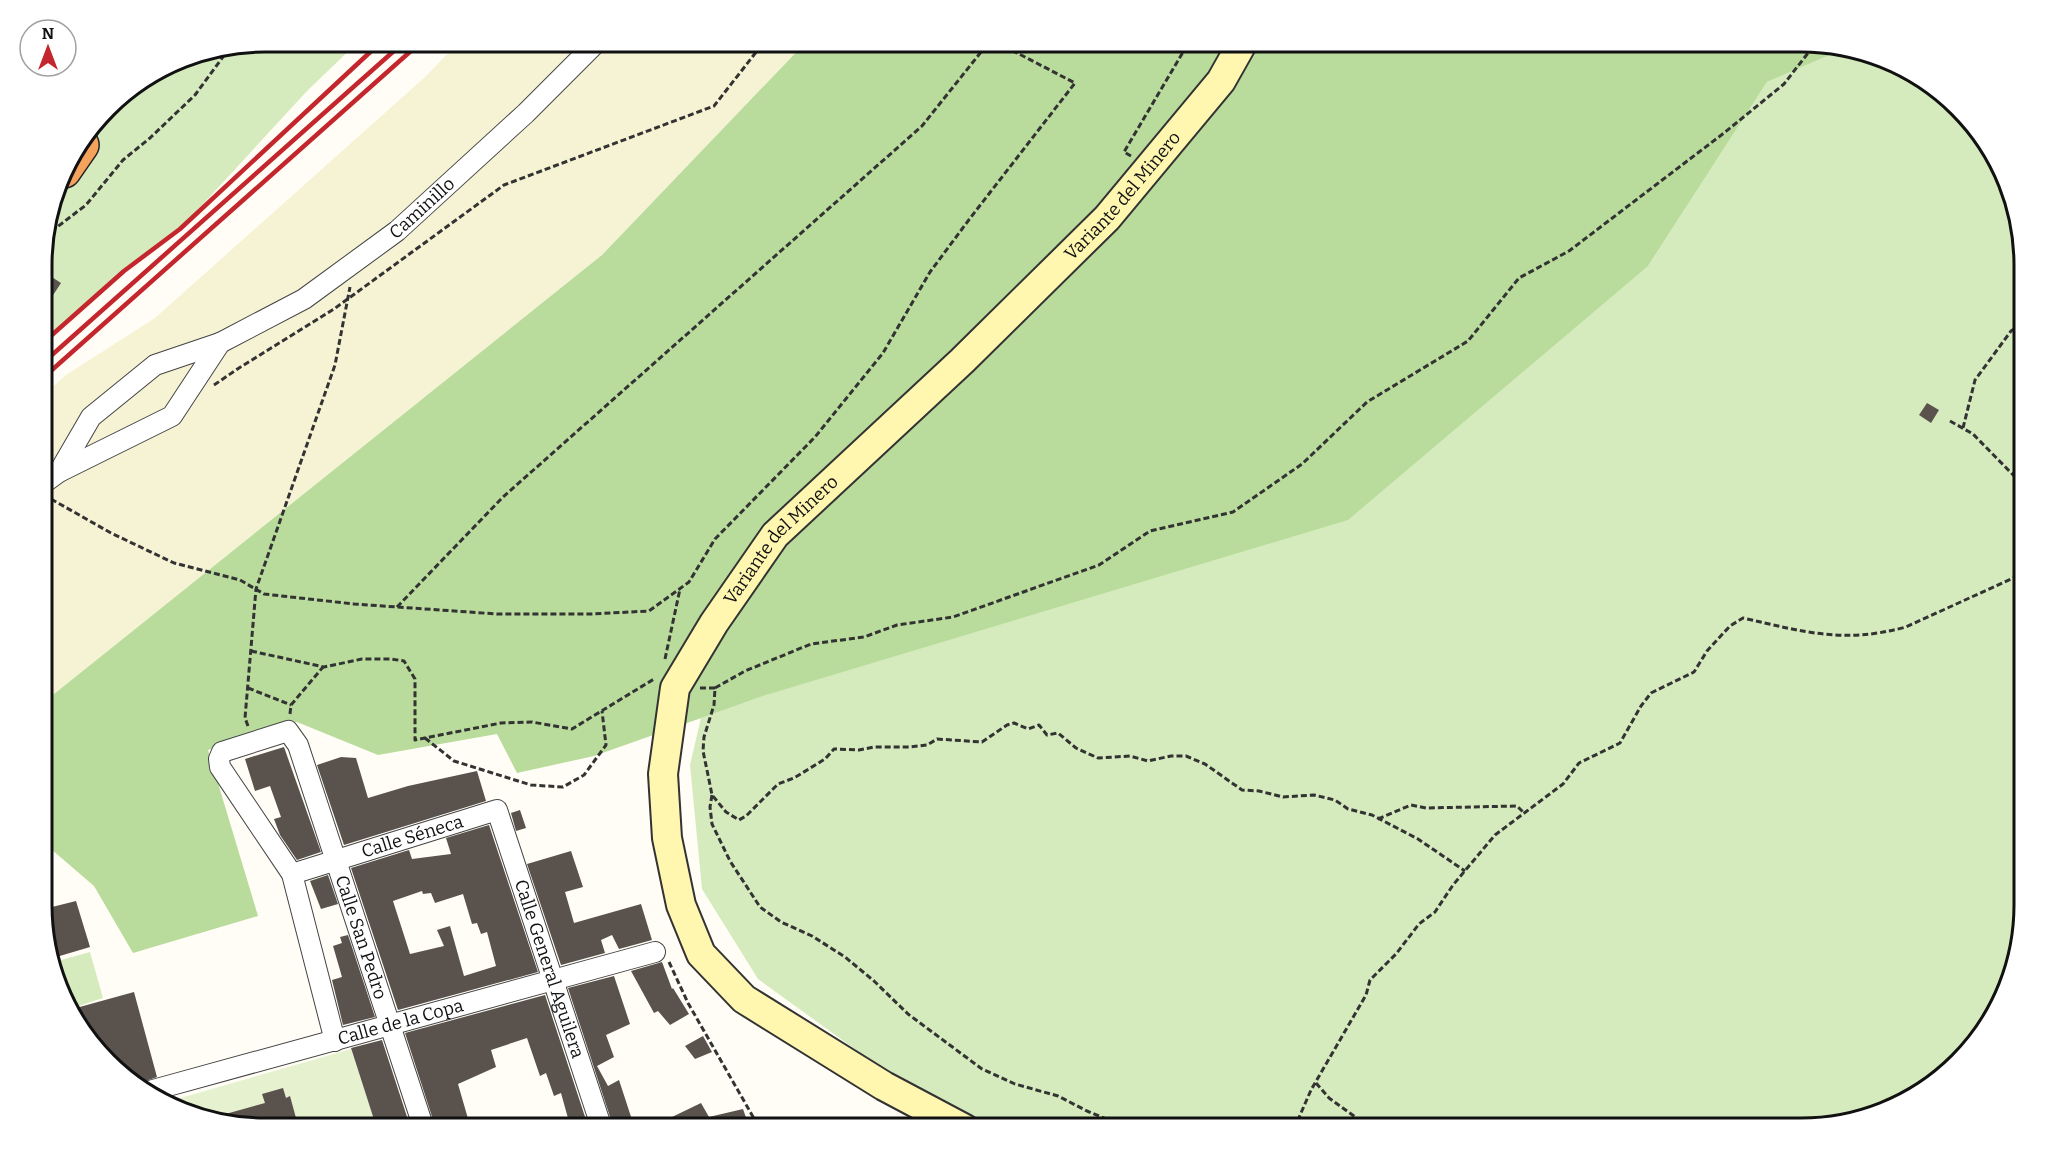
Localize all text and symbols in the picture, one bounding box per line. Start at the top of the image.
north arrow [18,18,78,78]
text: N [42,24,54,43]
street label: Variante del Minero [1060,127,1185,265]
street label: Caminillo [385,173,459,244]
street label: Variante del Minero [719,471,843,609]
street label: Calle Séneca [359,810,466,863]
street label: Calle San Pedro [331,873,392,1002]
street label: Calle General Aguilera [510,877,589,1061]
street label: Calle de la Copa [335,994,466,1050]

